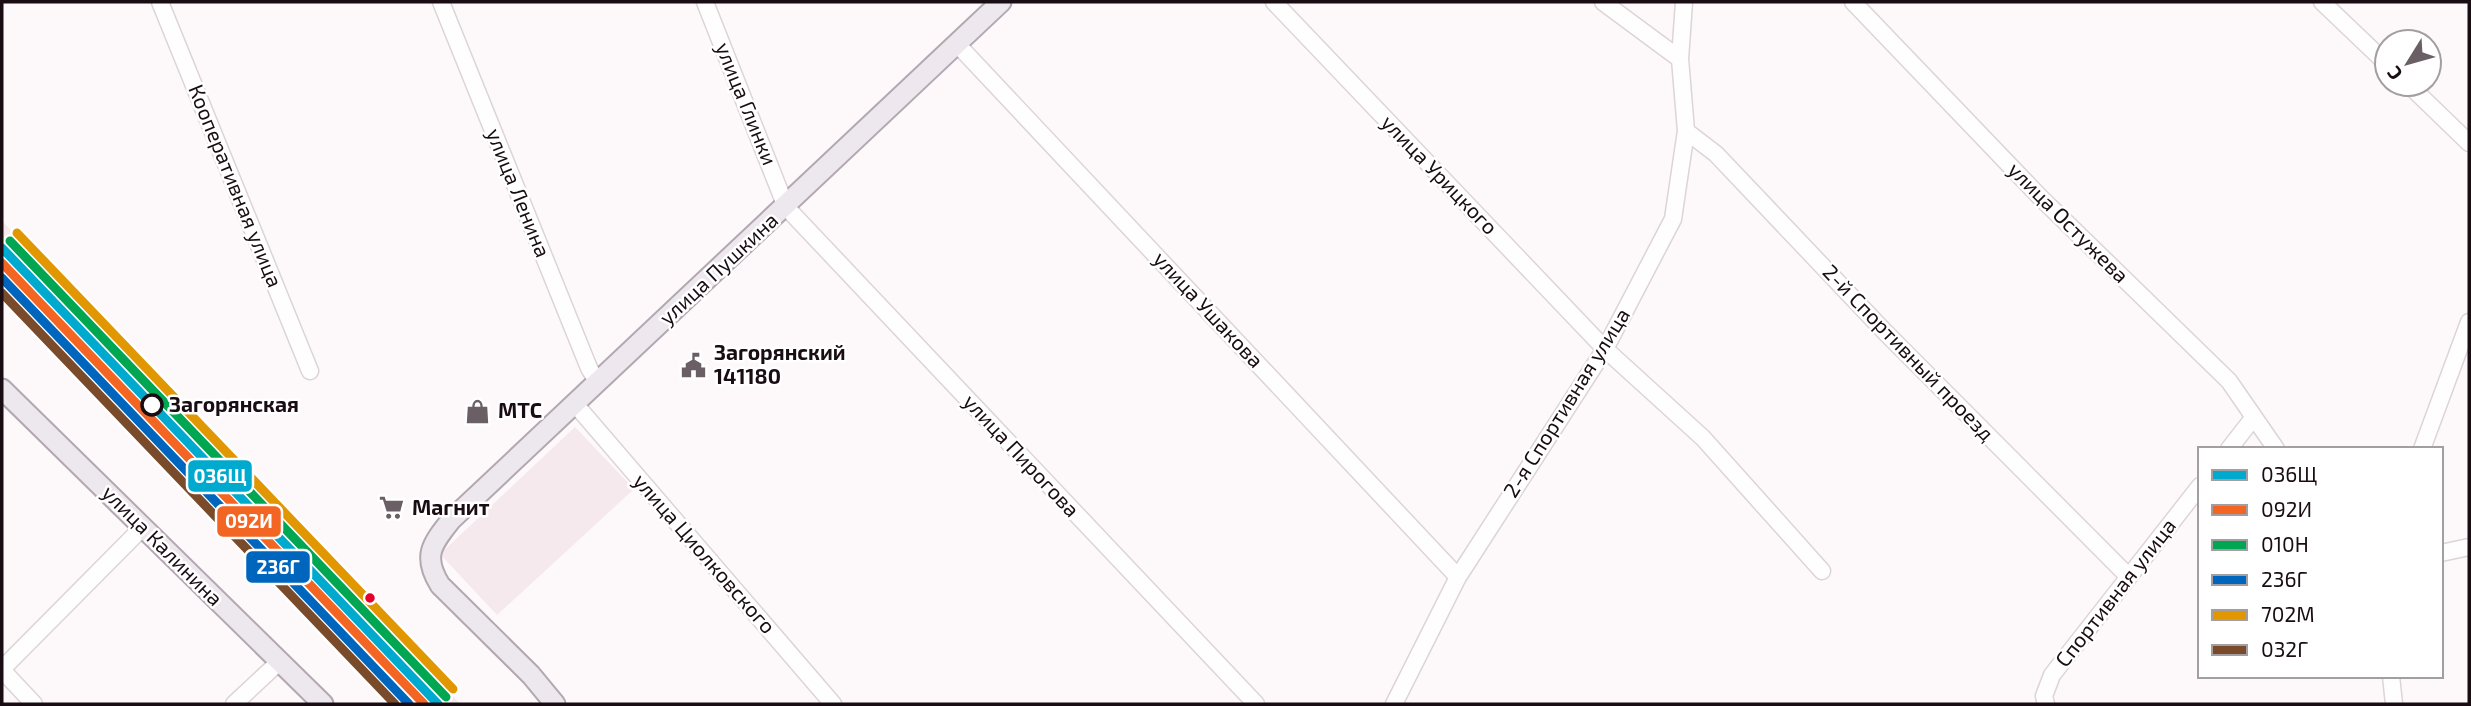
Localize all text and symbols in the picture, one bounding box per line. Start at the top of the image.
north arrow [2373,28,2443,98]
street label: улица Глинки [711,38,783,169]
text: С [2381,62,2407,85]
street label: Кооперативная улица [183,80,289,291]
street label: улица Урицкого [1376,109,1503,240]
street label: улица Ленина [481,124,557,261]
street label: улица Остужева [2003,156,2135,288]
street label: улица Пушкина [654,207,783,330]
street label: улица Ушакова [1148,246,1269,373]
street label: 2-й Спортивный проезд [1818,259,2000,445]
street label: 2-я Спортивная улица [1497,303,1635,502]
place label: Загорянский 141180 [714,339,846,388]
public building icon: Загорянский 141180 [680,351,708,379]
street label: улица Пирогова [958,388,1085,522]
place label: Загорянская [169,391,299,416]
marker: Загорянская [141,394,163,416]
shop icon: МТС [464,397,492,425]
place label: МТС [498,397,542,422]
legend [2198,447,2443,678]
line badge: 036Щ [187,459,253,493]
text: 036Щ [2261,461,2317,486]
text: 036Щ [194,464,246,487]
street label: улица Циолковского [628,468,781,639]
street label: улица Калинина [97,480,228,611]
supermarket icon: Магнит [378,494,406,522]
place label: Магнит [412,494,490,519]
text: 092И [2261,496,2312,521]
line badge: 092И [216,505,282,538]
text: 092И [225,509,273,532]
street label: Спортивная улица [2049,513,2181,672]
text: 010Н [2261,531,2309,556]
line badge: 236Г [245,550,311,584]
text: 236Г [256,555,300,578]
text: 236Г [2261,566,2307,591]
unlabelled marker [363,591,377,605]
text: 702М [2261,601,2315,626]
text: 032Г [2261,636,2308,661]

